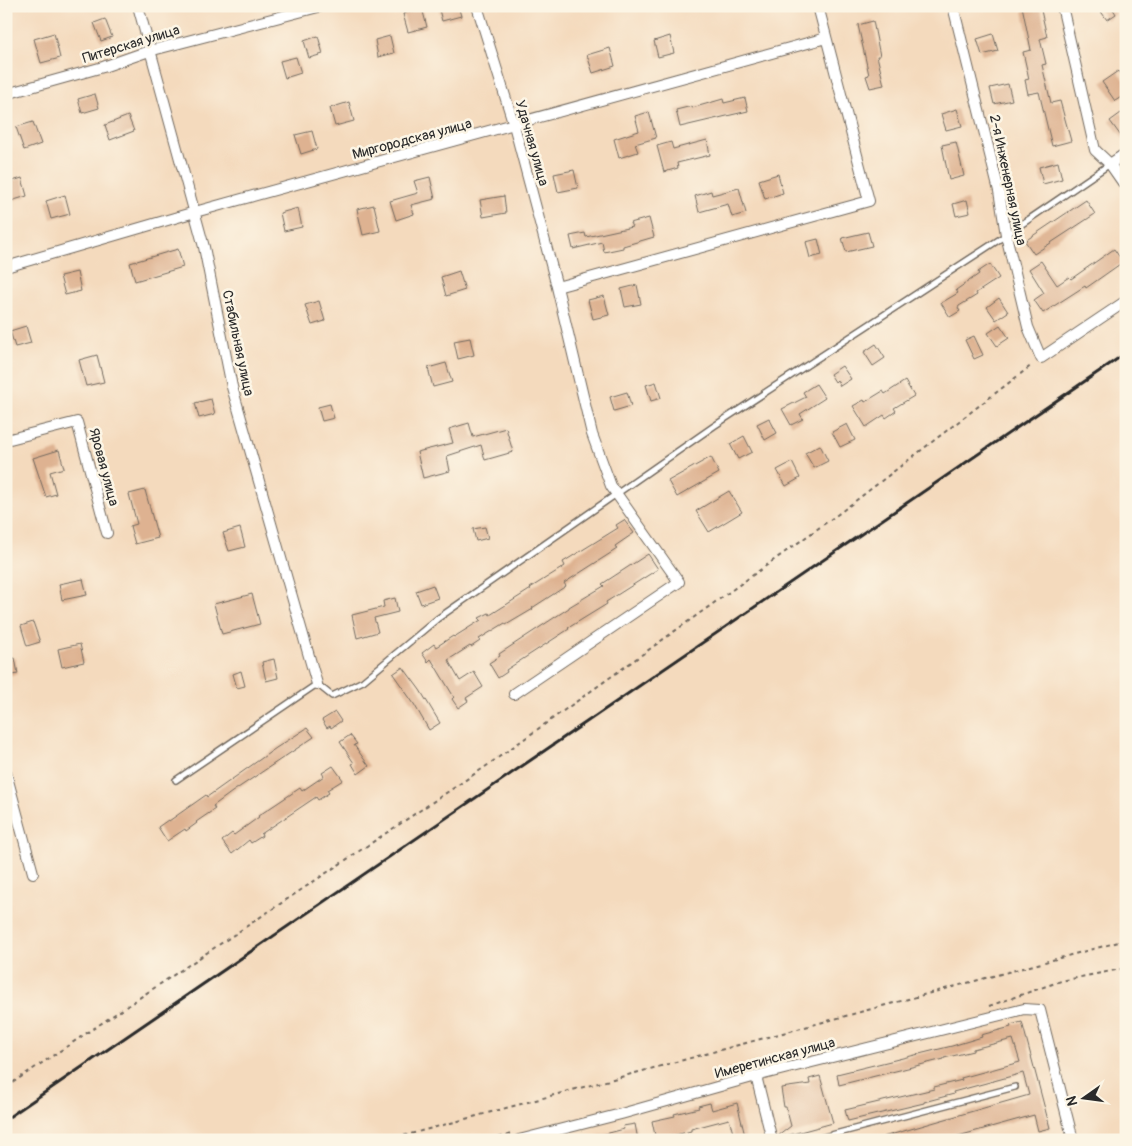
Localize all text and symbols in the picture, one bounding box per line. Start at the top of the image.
street label: Питерская улица [80,21,182,67]
street label: Удачная улица [512,98,552,188]
street label: 2-я Инженерная улица [986,113,1030,247]
street label: Миргородская улица [350,115,474,163]
street label: Стабильная улица [218,289,258,397]
street label: Яровая улица [85,426,123,508]
street label: Имеретинская улица [713,1034,837,1082]
north arrow [1060,1074,1110,1124]
text: N [1062,1094,1081,1108]

